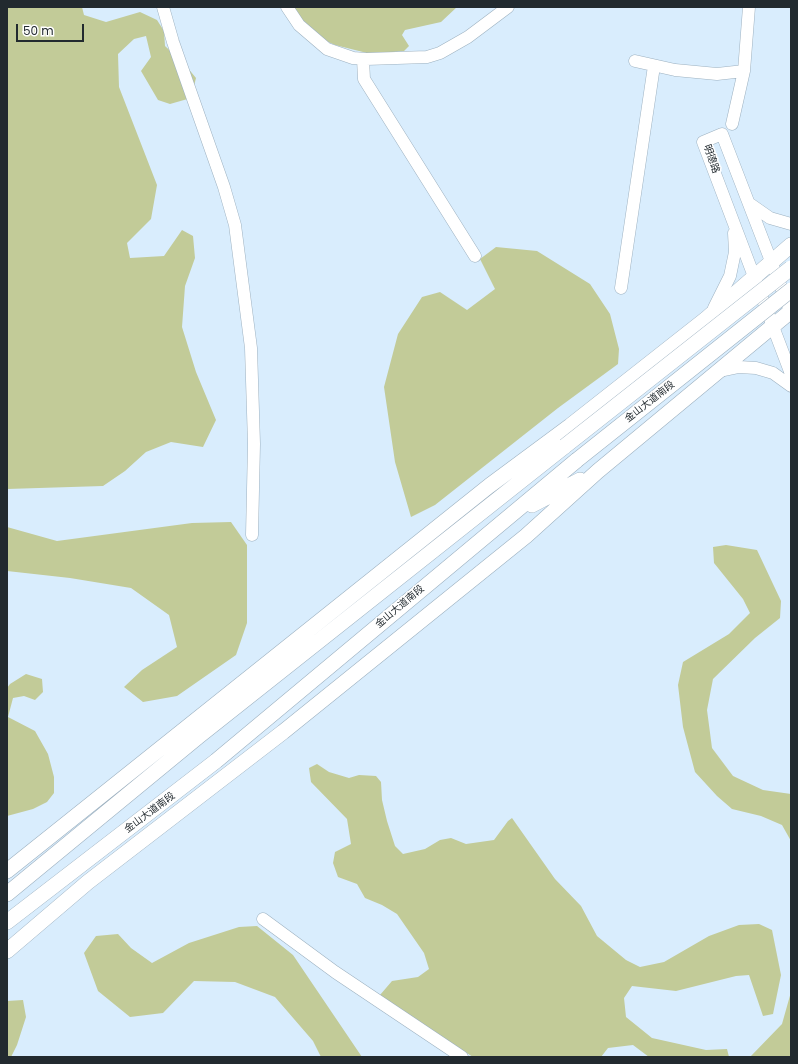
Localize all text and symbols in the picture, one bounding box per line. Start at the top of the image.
scale bar [18,16,86,42]
text: 50 m [23,22,54,39]
street label: 明德路 [700,143,722,175]
street label: 金山大道南段 [623,379,677,425]
street label: 金山大道南段 [373,583,427,631]
street label: 金山大道南段 [122,790,178,836]

